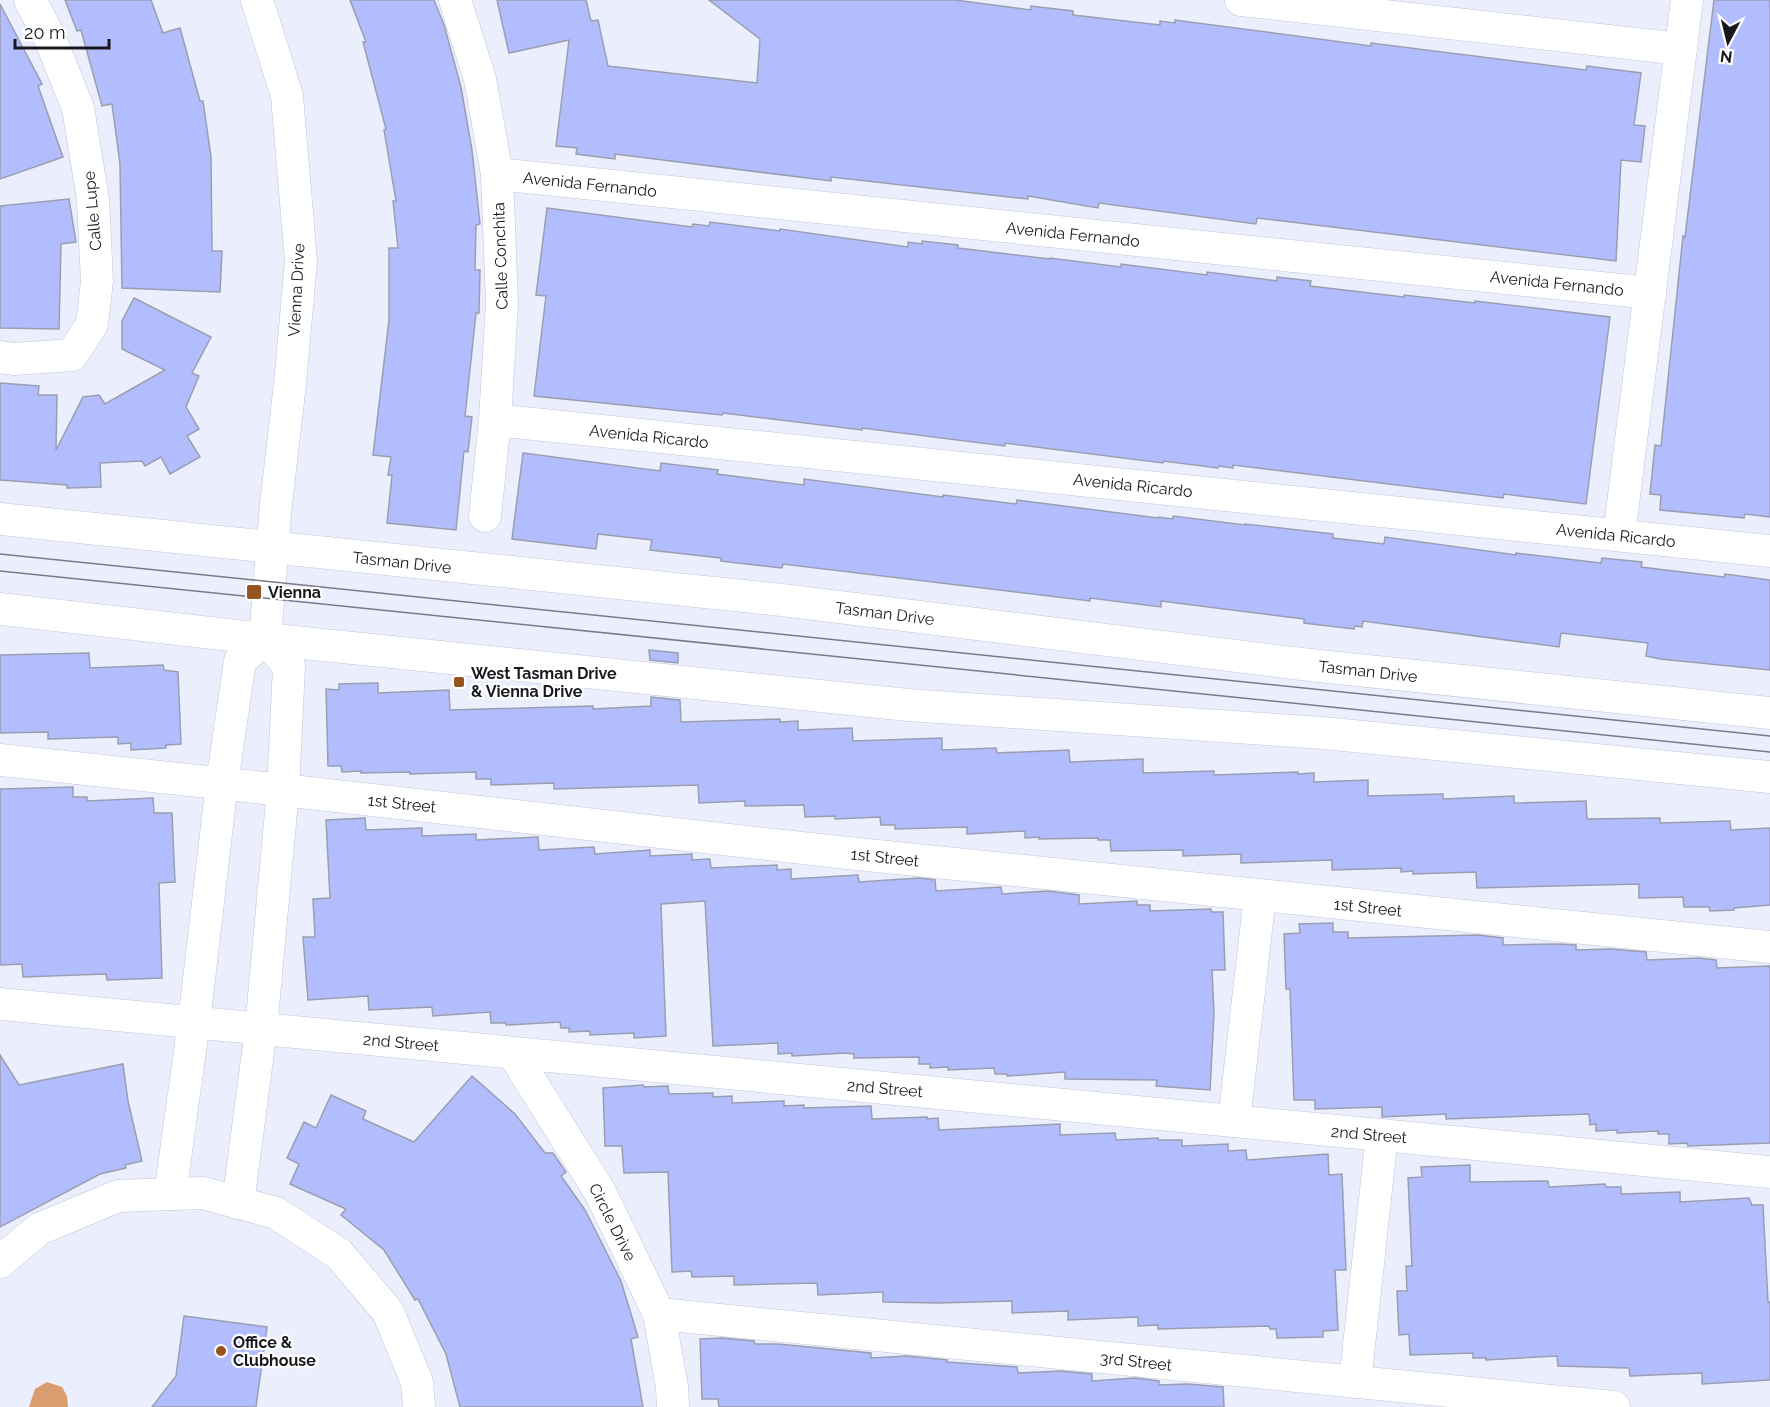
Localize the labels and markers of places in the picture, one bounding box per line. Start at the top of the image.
marker: Vienna [245,583,263,601]
place label: Vienna [268,583,321,602]
place label: West Tasman Drive & Vienna Drive [471,664,617,701]
marker: West Tasman Drive & Vienna Drive [452,675,466,689]
place label: Office & Clubhouse [233,1333,316,1370]
marker: Office & Clubhouse [214,1344,228,1358]

